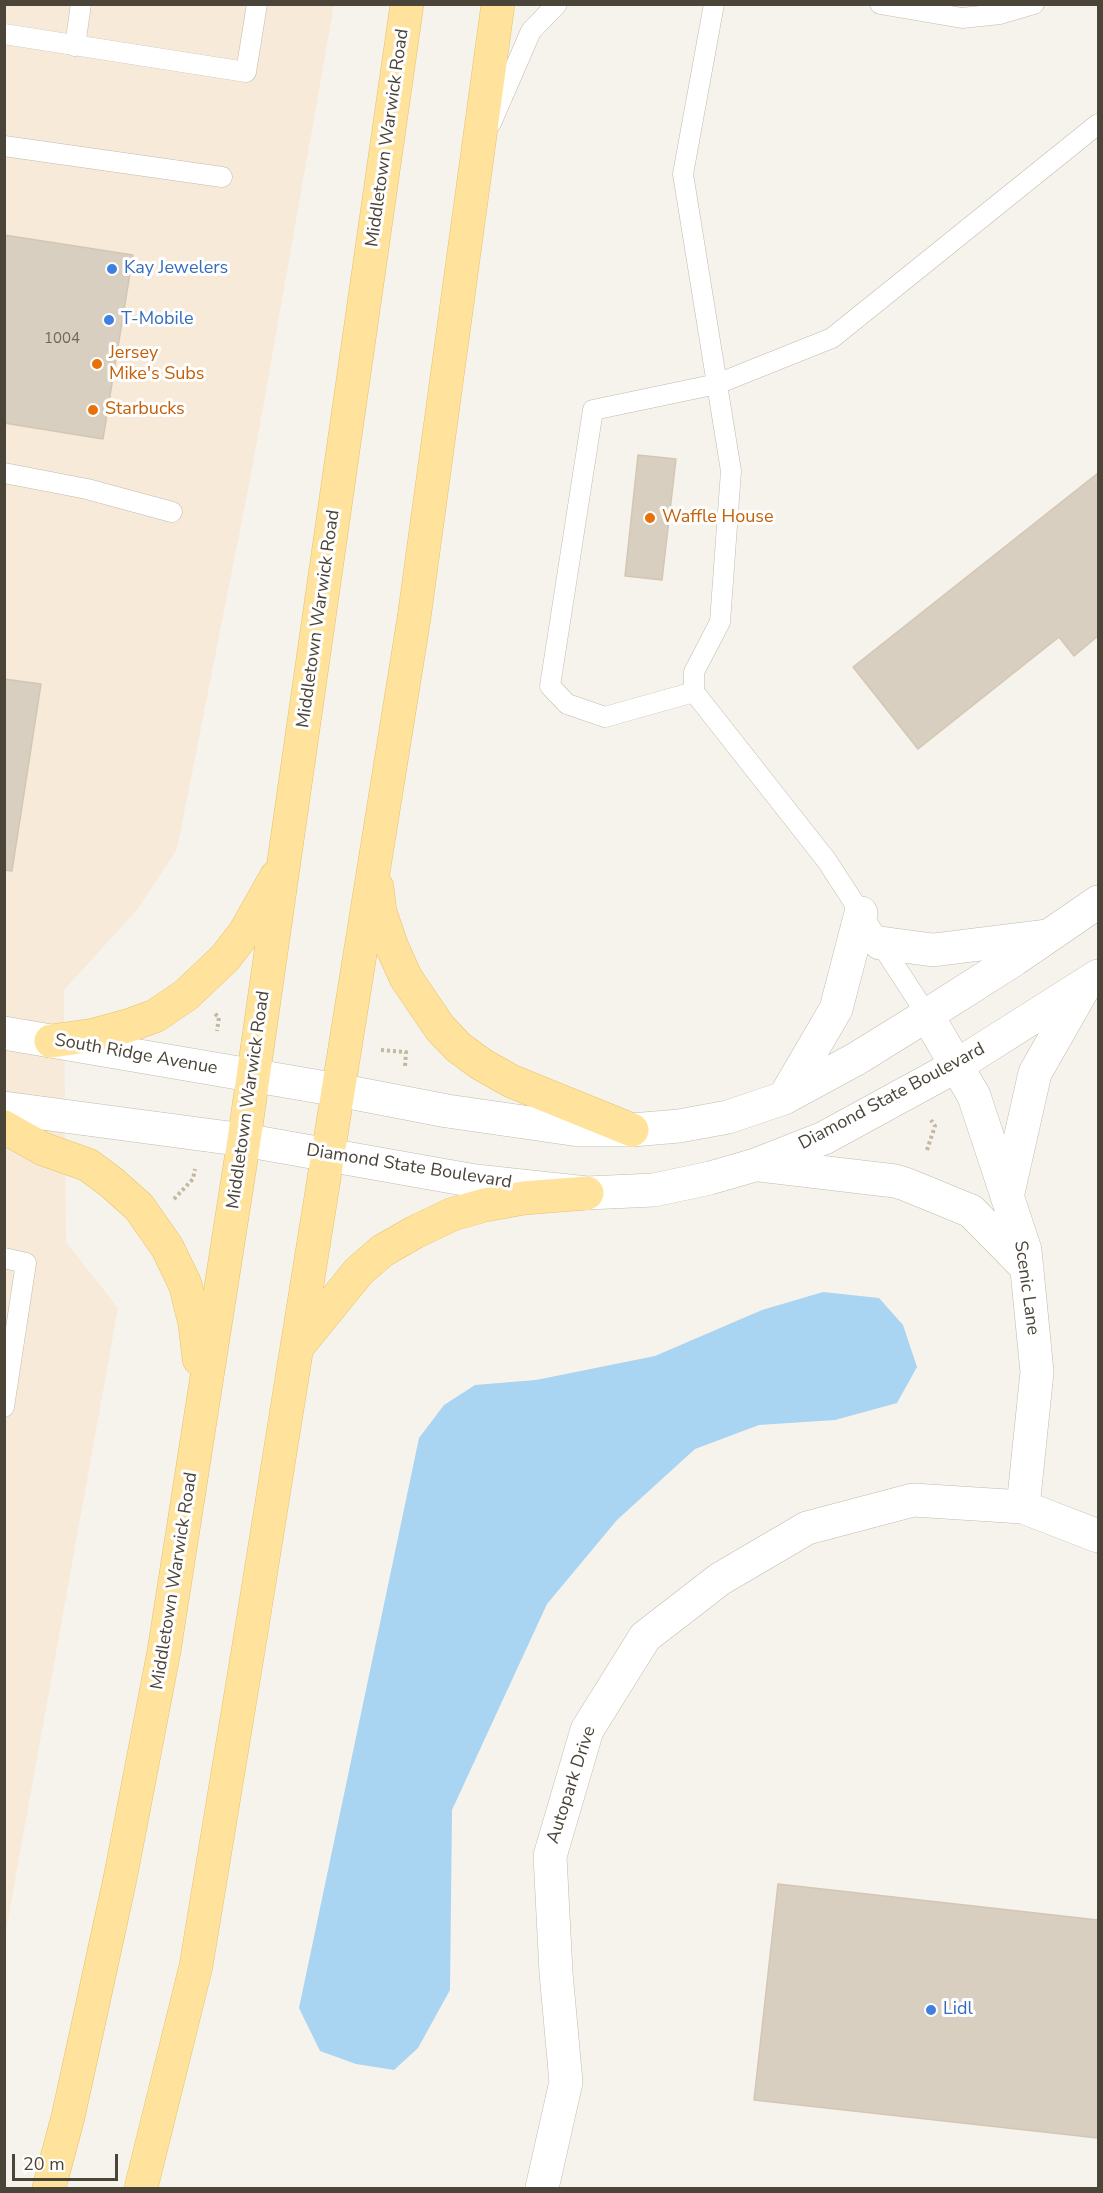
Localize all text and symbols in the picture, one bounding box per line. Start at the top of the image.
street label: Middletown Warwick Road [362,28,414,248]
place label: Kay Jewelers [124,258,228,280]
marker: Kay Jewelers [105,262,119,276]
place label: T-Mobile [121,309,194,331]
marker: T-Mobile [102,313,116,327]
house number: 1004 [44,330,80,348]
place label: Jersey Mike's Subs [109,343,204,386]
marker: Jersey Mike's Subs [90,357,104,371]
place label: Starbucks [105,399,185,421]
marker: Starbucks [86,403,100,417]
place label: Waffle House [662,507,774,529]
street label: Middletown Warwick Road [293,509,345,729]
marker: Waffle House [643,511,657,525]
street label: Middletown Warwick Road [223,990,275,1210]
street label: South Ridge Avenue [53,1030,219,1080]
street label: Diamond State Boulevard [795,1039,989,1155]
street label: Diamond State Boulevard [305,1140,513,1194]
street label: Scenic Lane [1009,1239,1043,1337]
street label: Middletown Warwick Road [147,1471,203,1691]
street label: Autopark Drive [543,1724,601,1846]
place label: Lidl [943,1999,973,2021]
marker: Lidl [924,2003,938,2017]
scale bar [15,2142,122,2180]
text: 20 m [23,2152,65,2176]

